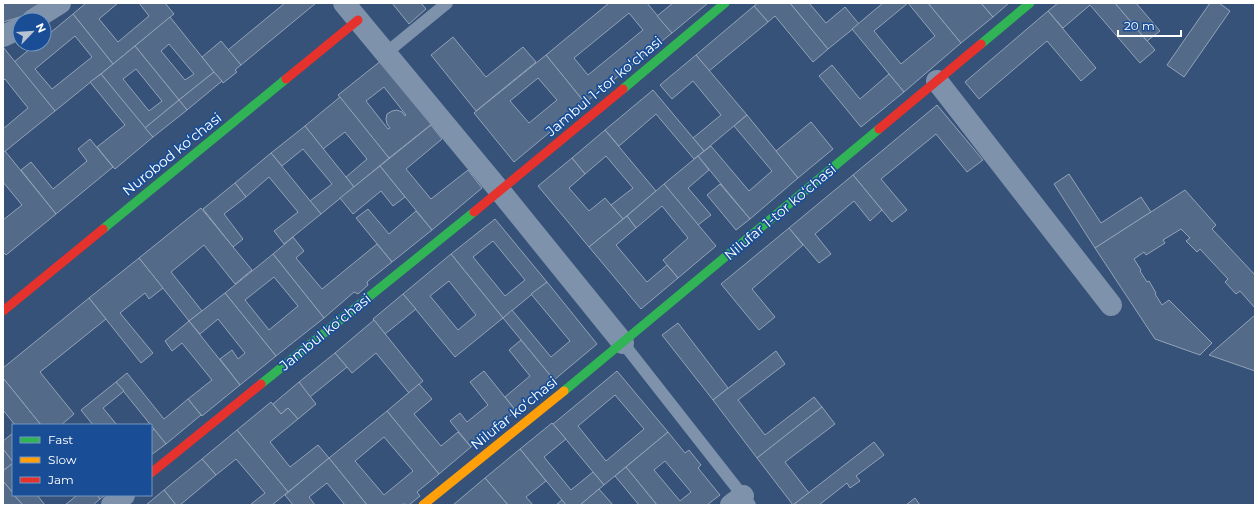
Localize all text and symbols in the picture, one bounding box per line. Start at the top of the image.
north arrow [12,12,52,52]
scale bar [1118,12,1181,38]
text: 20 m [1124,18,1155,33]
text: N [33,21,49,35]
street label: Jambul 1-tor koʻchasi [541,32,666,141]
street label: Nurobod koʻchasi [119,108,225,200]
street label: Nilufar 1-tor koʻchasi [720,160,840,264]
street label: Jambul koʻchasi [275,290,374,375]
street label: Nilufar koʻchasi [467,373,561,453]
legend [12,424,152,496]
text: Fast [48,432,73,447]
text: Slow [48,452,77,467]
text: Jam [47,472,74,487]

